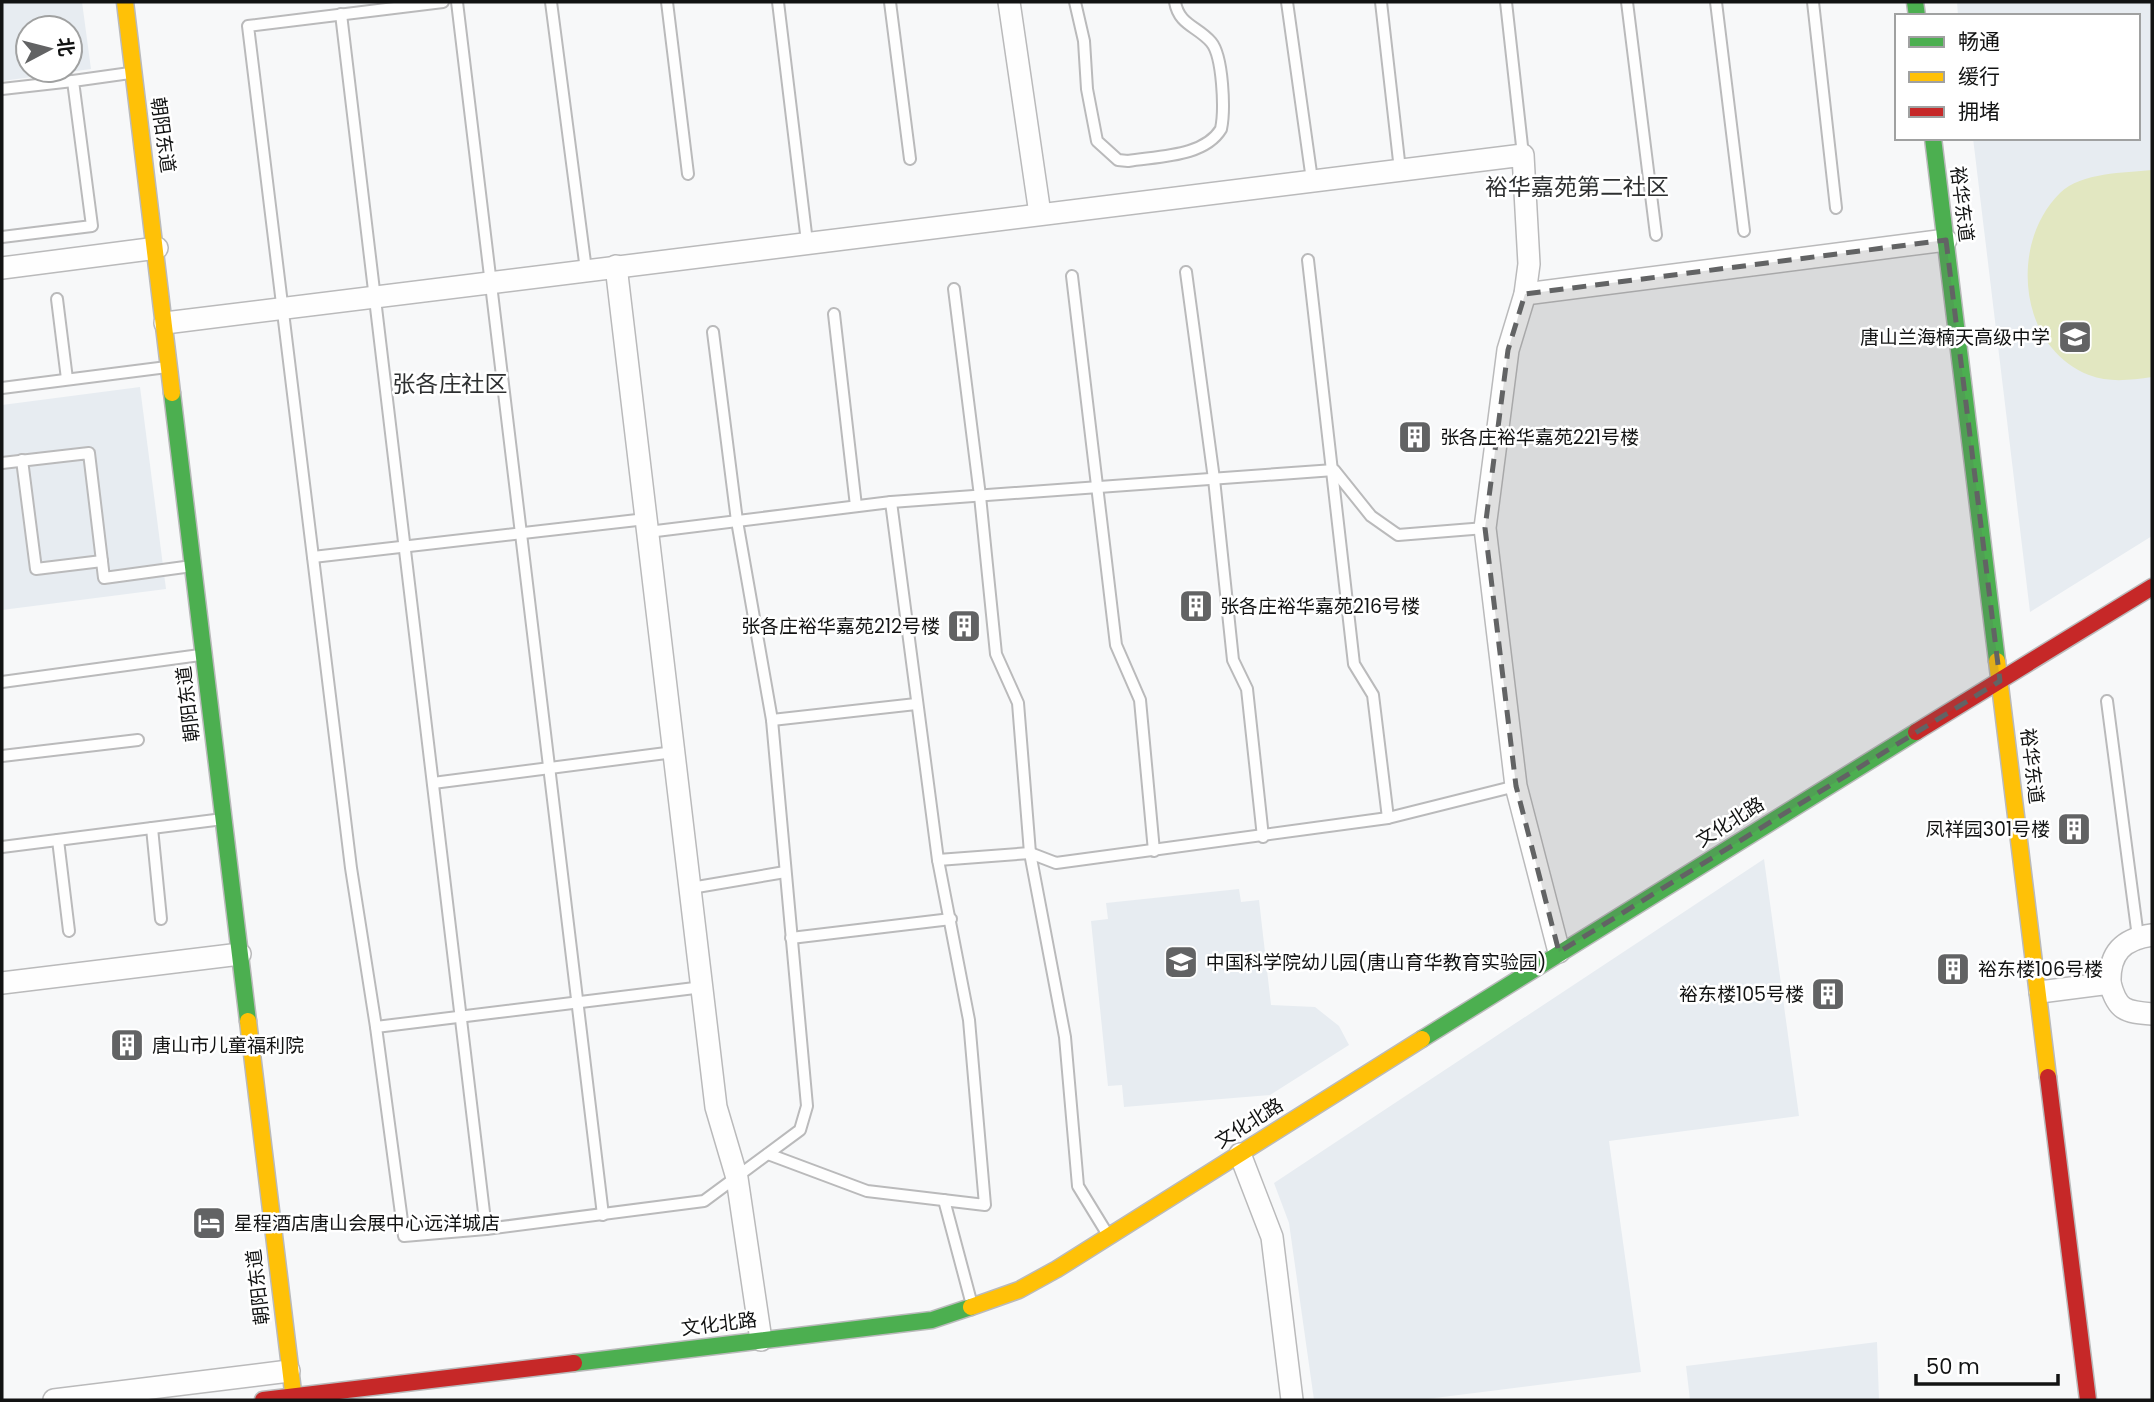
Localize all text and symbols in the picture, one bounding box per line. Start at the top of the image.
north arrow [14,14,84,84]
legend [1895,14,2140,140]
text: 畅通 [1958,27,2000,56]
text: 北 [51,36,80,58]
text: 缓行 [1958,62,2000,91]
street label: 朝阳东道 [144,95,182,175]
text: 拥堵 [1958,97,2000,126]
street label: 裕华东道 [1944,165,1980,243]
district label: 裕华嘉苑第二社区 [1485,171,1669,203]
school or university icon: 唐山兰海楠天高级中学 [2056,318,2094,356]
place label: 唐山兰海楠天高级中学 [1860,324,2050,351]
district label: 张各庄社区 [393,368,508,400]
building icon: 张各庄裕华嘉苑221号楼 [1396,418,1434,456]
place label: 张各庄裕华嘉苑221号楼 [1440,424,1639,451]
building icon: 张各庄裕华嘉苑216号楼 [1177,587,1215,625]
place label: 张各庄裕华嘉苑216号楼 [1220,593,1420,620]
building icon: 张各庄裕华嘉苑212号楼 [945,607,983,645]
place label: 张各庄裕华嘉苑212号楼 [741,613,940,640]
street label: 朝阳东道 [170,665,206,743]
street label: 裕华东道 [2014,727,2050,805]
street label: 文化北路 [1691,790,1769,854]
building icon: 凤祥园301号楼 [2055,810,2093,848]
place label: 凤祥园301号楼 [1926,816,2050,843]
school or university icon: 中国科学院幼儿园(唐山育华教育实验园) [1162,943,1200,981]
place label: 中国科学院幼儿园(唐山育华教育实验园) [1206,949,1546,976]
building icon: 裕东楼106号楼 [1934,950,1972,988]
place label: 裕东楼106号楼 [1978,956,2103,983]
building icon: 裕东楼105号楼 [1809,975,1847,1013]
place label: 裕东楼105号楼 [1679,981,1804,1008]
building icon: 唐山市儿童福利院 [108,1026,146,1064]
place label: 唐山市儿童福利院 [152,1032,304,1059]
street label: 文化北路 [1210,1091,1288,1155]
hotel icon: 星程酒店唐山会展中心远洋城店 [190,1204,228,1242]
place label: 星程酒店唐山会展中心远洋城店 [234,1210,500,1237]
street label: 朝阳东道 [240,1248,276,1326]
street label: 文化北路 [680,1306,758,1342]
scale bar [1916,1342,2058,1386]
text: 50 m [1926,1352,1980,1381]

